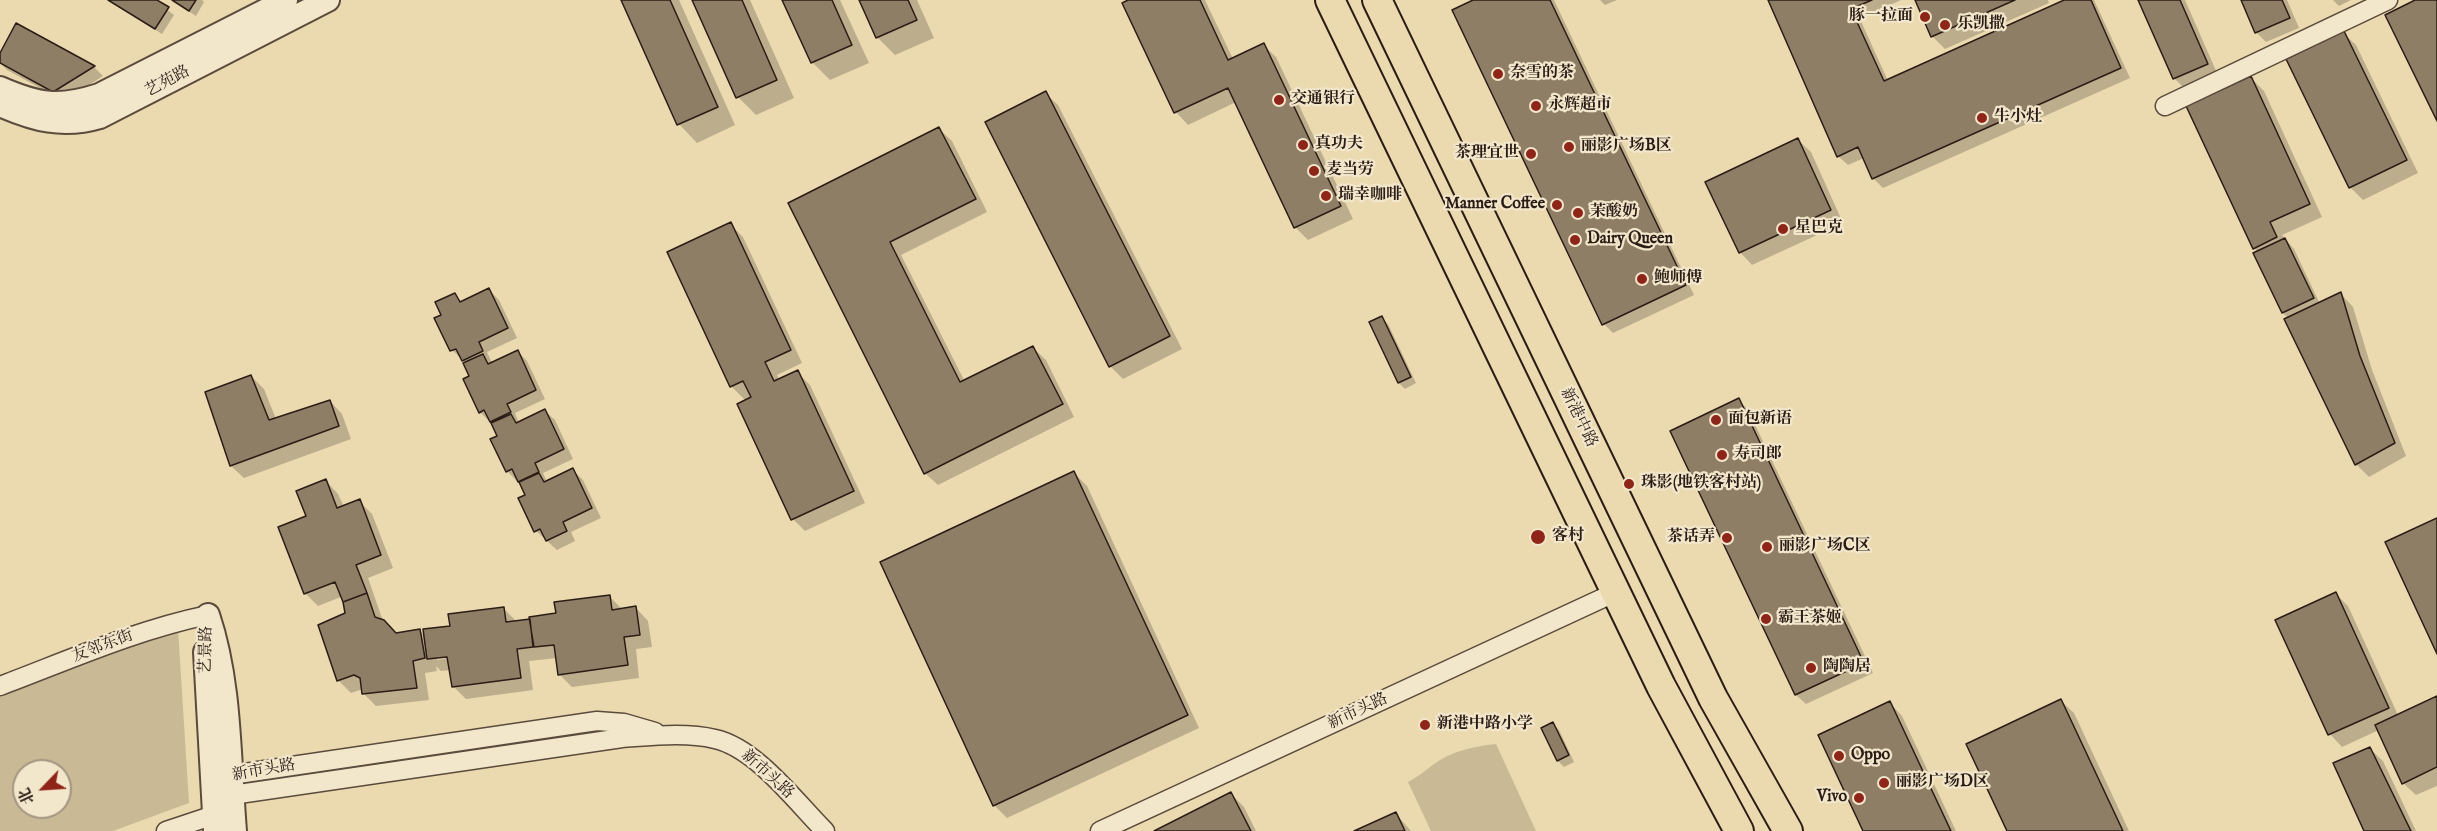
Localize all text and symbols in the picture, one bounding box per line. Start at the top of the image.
place label: 豚一拉面 [1849,7,1913,27]
marker: 豚一拉面 [1918,10,1932,24]
place label: 乐凯撒 [1957,15,2005,35]
marker: 乐凯撒 [1938,18,1952,32]
street label: 艺苑路 [142,62,194,102]
place label: 奈雪的茶 [1510,64,1574,84]
marker: 奈雪的茶 [1491,67,1505,81]
place label: 交通银行 [1291,90,1355,110]
marker: 交通银行 [1272,93,1286,107]
place label: 永辉超市 [1548,96,1612,116]
marker: 永辉超市 [1529,99,1543,113]
place label: 牛小灶 [1994,108,2042,128]
marker: 牛小灶 [1975,111,1989,125]
place label: 真功夫 [1315,135,1363,155]
place label: 丽影广场B区 [1581,137,1672,157]
marker: 真功夫 [1296,138,1310,152]
marker: 丽影广场B区 [1562,140,1576,154]
place label: 茶理宜世 [1455,144,1519,164]
marker: 茶理宜世 [1524,147,1538,161]
place label: 麦当劳 [1326,161,1374,181]
marker: 麦当劳 [1307,164,1321,178]
place label: 瑞幸咖啡 [1338,186,1402,206]
marker: 瑞幸咖啡 [1319,189,1333,203]
place label: Manner Coffee [1445,195,1545,215]
marker: Manner Coffee [1550,198,1564,212]
place label: 茉酸奶 [1590,203,1638,223]
marker: 茉酸奶 [1571,206,1585,220]
place label: 星巴克 [1795,219,1843,239]
marker: 星巴克 [1776,222,1790,236]
place label: Dairy Queen [1587,230,1673,250]
marker: Dairy Queen [1568,233,1582,247]
place label: 鲍师傅 [1654,269,1702,289]
marker: 鲍师傅 [1635,272,1649,286]
street label: 新港中路 [1555,385,1601,451]
place label: 面包新语 [1728,410,1792,430]
marker: 面包新语 [1709,413,1723,427]
place label: 寿司郎 [1734,445,1782,465]
marker: 寿司郎 [1715,448,1729,462]
place label: 珠影(地铁客村站) [1641,474,1761,494]
marker: 珠影(地铁客村站) [1622,477,1636,491]
place label: 客村 [1552,527,1584,547]
marker: 客村 [1529,528,1547,546]
place label: 茶话弄 [1667,528,1715,548]
marker: 茶话弄 [1720,531,1734,545]
place label: 丽影广场C区 [1779,537,1870,557]
marker: 丽影广场C区 [1760,540,1774,554]
place label: 霸王茶姬 [1778,609,1842,629]
marker: 霸王茶姬 [1759,612,1773,626]
street label: 艺景路 [197,626,217,674]
street label: 友邻东街 [70,627,136,667]
place label: 陶陶居 [1823,658,1871,678]
marker: 陶陶居 [1804,661,1818,675]
street label: 新市头路 [1325,690,1391,734]
place label: 新港中路小学 [1437,715,1533,735]
marker: 新港中路小学 [1418,718,1432,732]
street label: 新市头路 [737,746,797,804]
place label: Oppo [1851,746,1890,766]
marker: Oppo [1832,749,1846,763]
street label: 新市头路 [231,756,297,786]
north arrow [12,759,72,819]
place label: 丽影广场D区 [1896,773,1989,793]
marker: 丽影广场D区 [1877,776,1891,790]
text: 北 [15,784,40,807]
place label: Vivo [1817,788,1847,808]
marker: Vivo [1852,791,1866,805]

